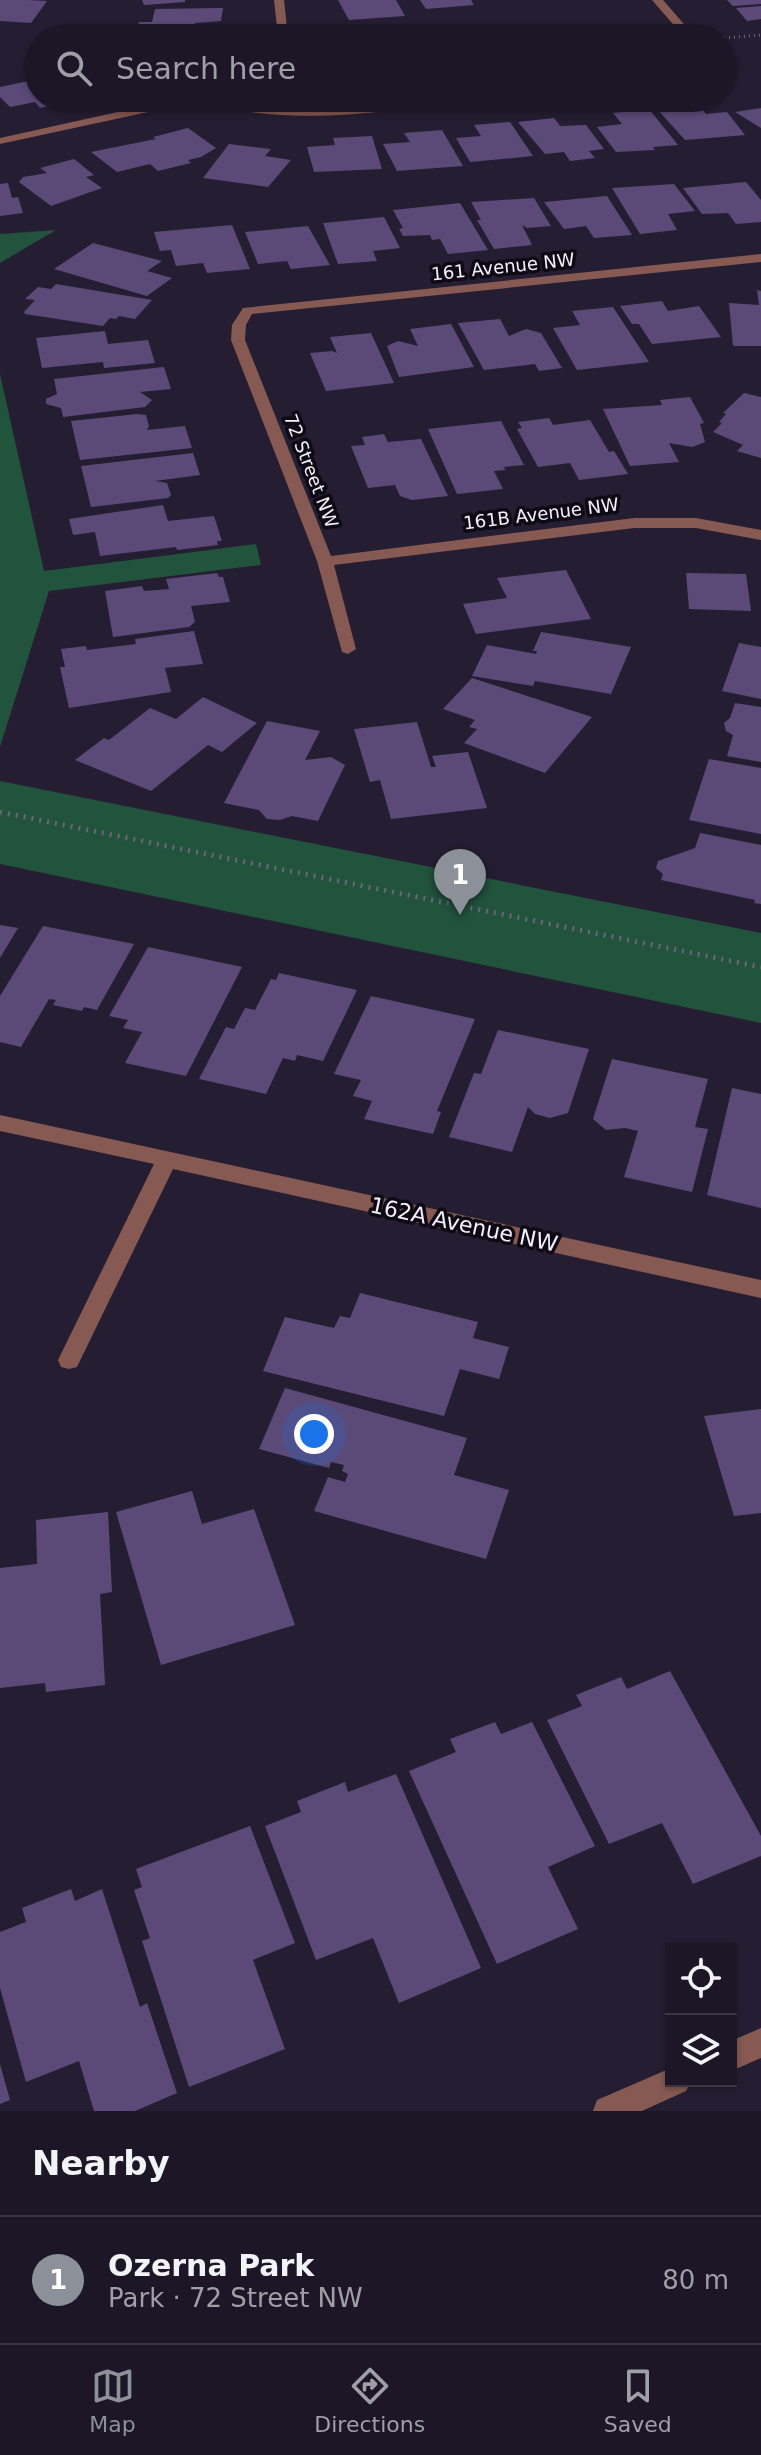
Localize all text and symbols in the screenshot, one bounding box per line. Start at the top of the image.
search box [24,24,737,112]
icon: search [52,46,96,90]
text: Search here [116,51,296,86]
street label: 161 Avenue NW [430,249,576,284]
street label: 72 Street NW [280,411,343,531]
street label: 161B Avenue NW [462,494,620,533]
pin: 1 [434,849,486,915]
street label: 162A Avenue NW [368,1192,560,1257]
your location [294,1414,334,1454]
map controls [665,1943,737,2087]
button: locate [665,1943,737,2015]
button: layers [665,2015,737,2087]
text: Nearby [32,2143,170,2183]
text: Ozerna Park [108,2248,314,2283]
text: 1 [49,2265,67,2295]
text: 80 m [662,2265,729,2295]
text: Park · 72 Street NW [108,2283,363,2313]
tab: Map [89,2364,136,2437]
tab: Directions [314,2364,425,2437]
tab: Saved [604,2364,672,2437]

